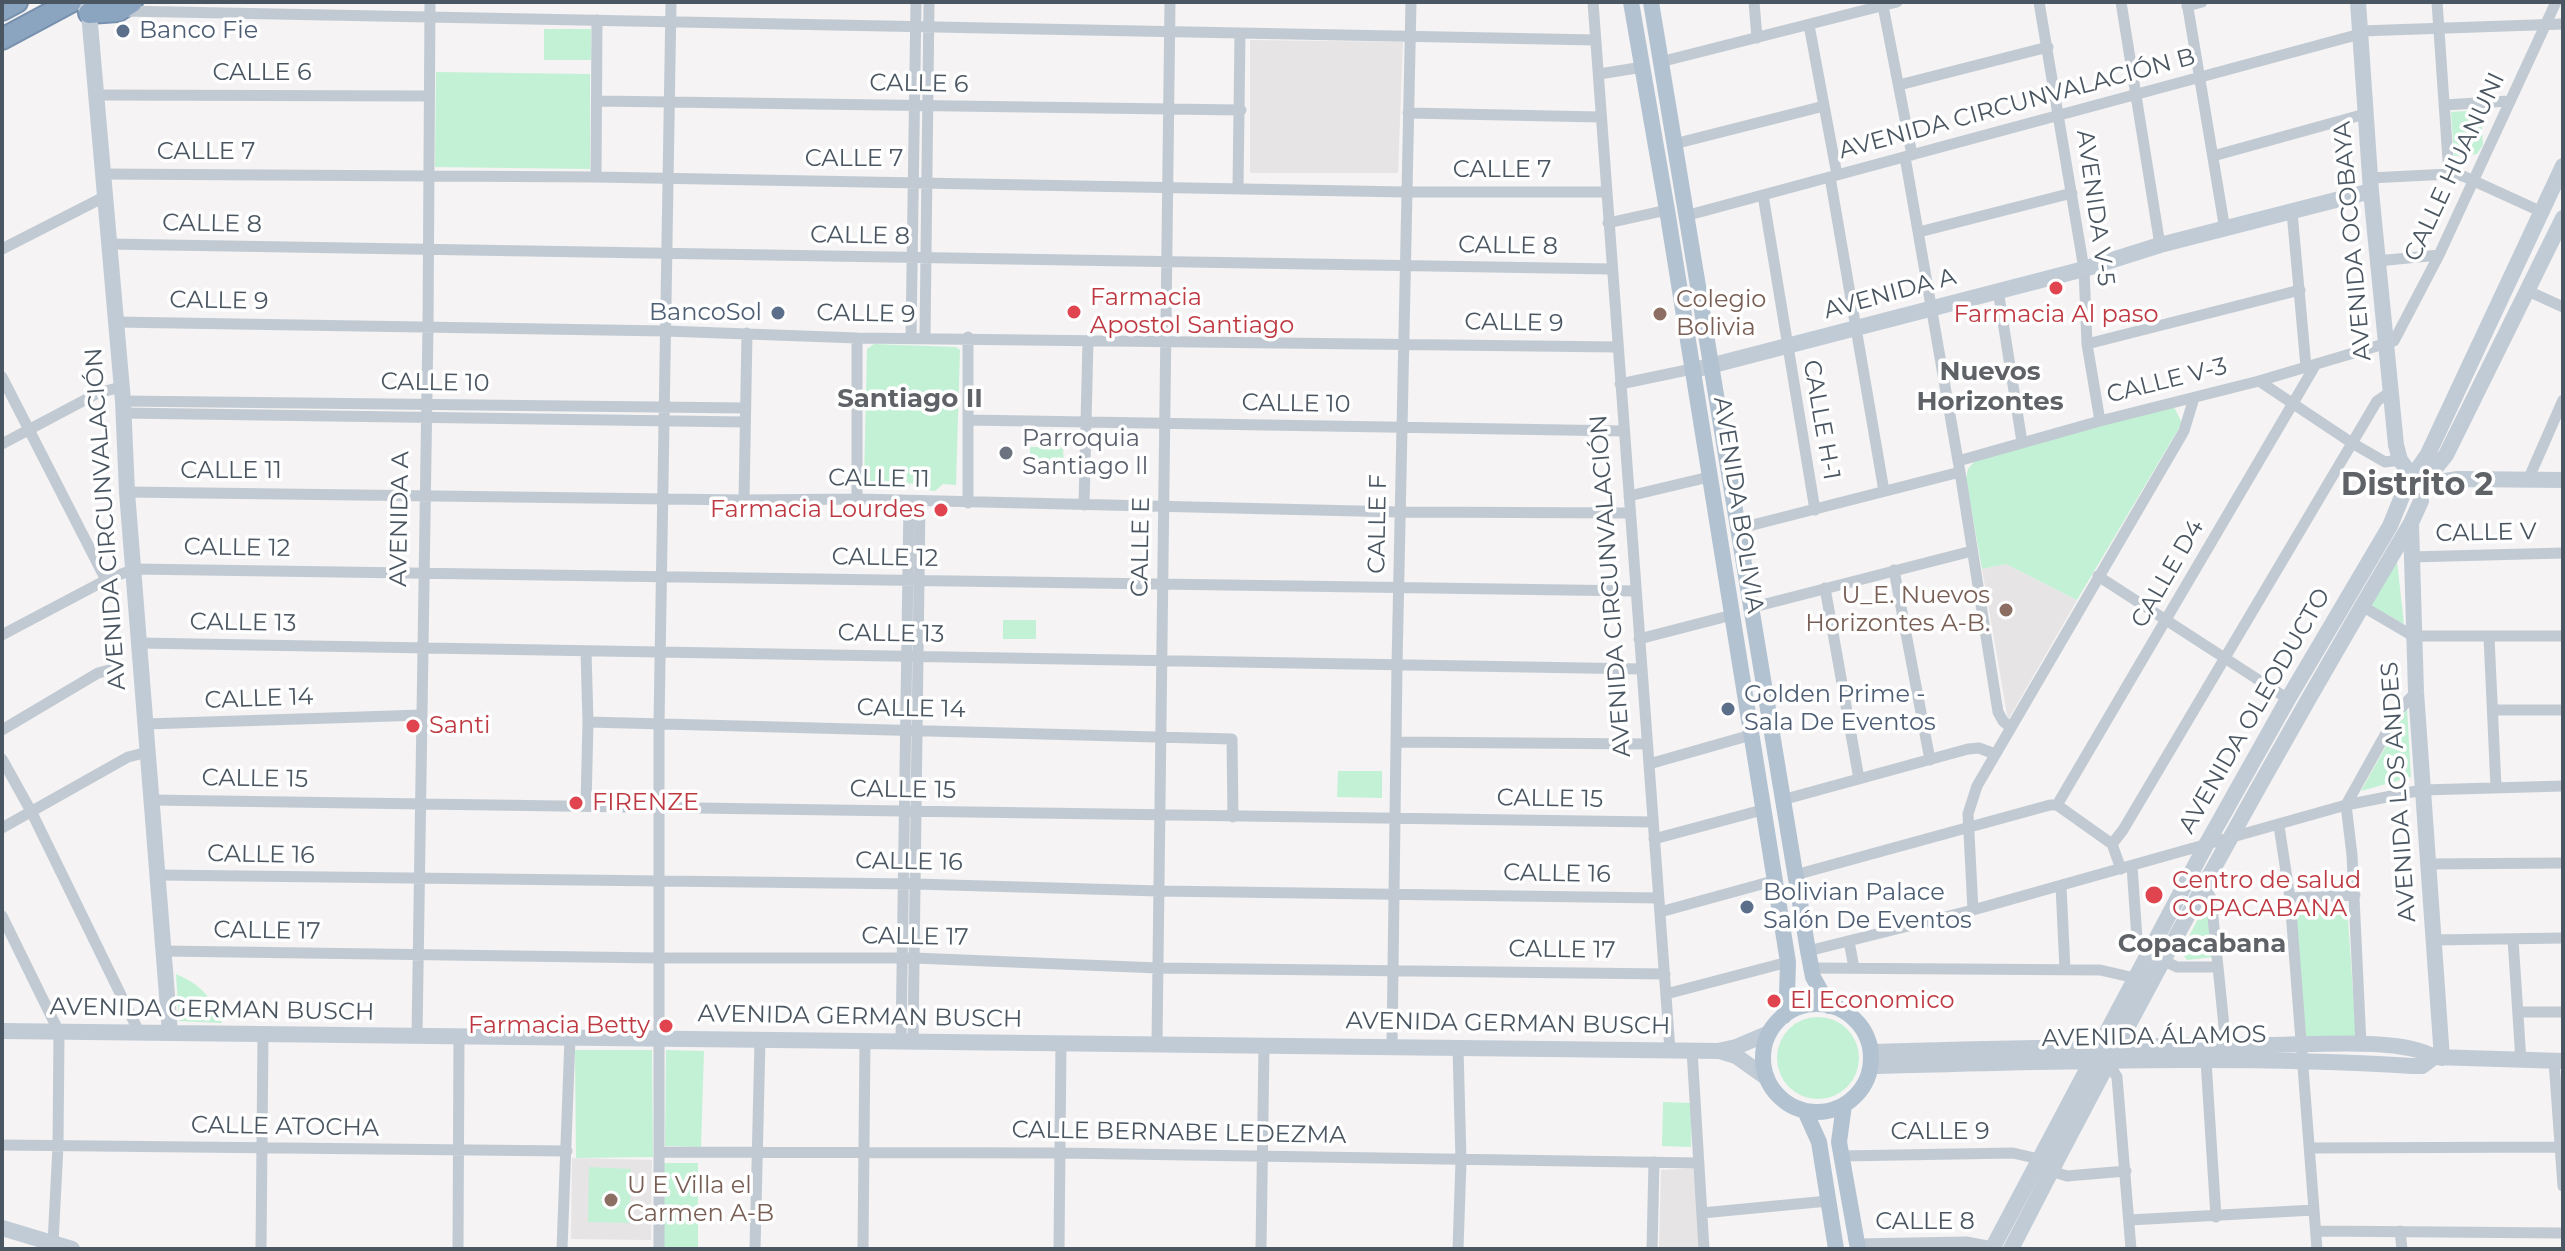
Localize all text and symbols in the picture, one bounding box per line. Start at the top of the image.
place label: Banco Fie [139,17,258,45]
marker: Banco Fie [114,22,132,40]
street label: AVENIDA CIRCUNVALACIÓN B [1836,42,2198,166]
street label: CALLE 6 [212,59,312,87]
street label: CALLE HUANUNI [2399,68,2511,266]
street label: CALLE 6 [869,69,969,99]
street label: AVENIDA OCOBAYA [2328,120,2378,362]
street label: AVENIDA V-5 [2070,128,2120,288]
street label: CALLE 7 [157,138,255,166]
street label: CALLE 7 [805,145,903,173]
street label: CALLE 7 [1453,156,1551,184]
street label: CALLE 8 [162,209,262,239]
street label: CALLE 8 [810,221,910,251]
street label: CALLE 8 [1458,231,1558,261]
street label: AVENIDA A [1821,263,1959,325]
marker: Farmacia Al paso [2047,279,2065,297]
place label: Farmacia Apostol Santiago [1090,284,1294,340]
street label: CALLE 9 [169,286,269,316]
place label: Colegio Bolivia [1676,286,1766,342]
place label: BancoSol [649,299,762,327]
street label: CALLE 9 [816,299,916,329]
place label: Farmacia Al paso [1953,301,2159,329]
marker: Farmacia Apostol Santiago [1065,303,1083,321]
marker: BancoSol [769,304,787,322]
marker: Colegio Bolivia [1651,305,1669,323]
street label: CALLE 9 [1464,308,1564,338]
street label: AVENIDA CIRCUNVALACIÓN [80,347,132,691]
street label: CALLE V-3 [2104,352,2230,410]
district label: Nuevos Horizontes [1917,356,2063,418]
street label: CALLE H-1 [1796,358,1846,482]
street label: CALLE 10 [380,368,490,398]
district label: Santiago II [837,383,983,415]
street label: CALLE 10 [1241,389,1351,419]
street label: AVENIDA BOLIVIA [1707,395,1769,615]
street label: AVENIDA CIRCUNVALACIÓN [1585,414,1637,758]
place label: Parroquia Santiago ll [1022,425,1148,481]
marker: Parroquia Santiago ll [997,444,1015,462]
street label: AVENIDA A [384,451,416,587]
street label: CALLE 11 [180,457,282,485]
street label: CALLE 11 [828,464,930,494]
district label: Distrito 2 [2341,467,2493,505]
street label: CALLE F [1363,474,1393,574]
place label: Farmacia Lourdes [710,496,925,524]
street label: CALLE E [1126,497,1156,597]
marker: Farmacia Lourdes [932,501,950,519]
street label: CALLE D4 [2126,515,2210,633]
street label: CALLE V [2435,518,2537,548]
street label: CALLE 12 [183,533,291,563]
street label: CALLE 12 [831,543,939,573]
place label: U_E. Nuevos Horizontes A-B. [1805,582,1990,638]
street label: AVENIDA OLEODUCTO [2173,583,2337,839]
marker: U_E. Nuevos Horizontes A-B. [1997,601,2015,619]
street label: CALLE 13 [189,608,297,638]
street label: CALLE 13 [837,619,945,649]
street label: AVENIDA LOS ANDES [2376,661,2422,923]
place label: Golden Prime - Sala De Eventos [1744,681,1936,737]
street label: CALLE 14 [204,683,314,715]
street label: CALLE 14 [856,694,966,724]
marker: Golden Prime - Sala De Eventos [1719,700,1737,718]
place label: Santi [429,712,490,740]
marker: Santi [404,717,422,735]
street label: CALLE 15 [201,764,309,794]
street label: CALLE 15 [849,775,957,805]
street label: CALLE 15 [1496,784,1604,814]
place label: FIRENZE [592,789,699,817]
marker: FIRENZE [567,794,585,812]
street label: CALLE 16 [207,840,315,870]
street label: CALLE 16 [855,847,963,877]
street label: CALLE 16 [1503,859,1611,889]
place label: Centro de salud COPACABANA [2172,867,2361,923]
place label: Bolivian Palace Salón De Eventos [1763,879,1972,935]
marker: Centro de salud COPACABANA [2143,884,2165,906]
marker: Bolivian Palace Salón De Eventos [1738,898,1756,916]
street label: CALLE 17 [213,916,321,946]
street label: CALLE 17 [861,922,969,952]
district label: Copacabana [2118,928,2286,960]
street label: CALLE 17 [1508,935,1616,965]
place label: El Economico [1790,987,1955,1015]
marker: El Economico [1765,992,1783,1010]
street label: AVENIDA GERMAN BUSCH [49,993,375,1027]
street label: AVENIDA GERMAN BUSCH [697,1000,1023,1034]
street label: AVENIDA GERMAN BUSCH [1345,1007,1671,1041]
place label: Farmacia Betty [468,1012,650,1040]
marker: Farmacia Betty [657,1017,675,1035]
street label: AVENIDA ÁLAMOS [2041,1021,2267,1053]
street label: CALLE ATOCHA [191,1111,379,1143]
street label: CALLE BERNABE LEDEZMA [1011,1116,1347,1150]
street label: CALLE 9 [1890,1118,1990,1146]
place label: U E Villa el Carmen A-B [627,1172,774,1228]
marker: U E Villa el Carmen A-B [602,1191,620,1209]
street label: CALLE 8 [1875,1208,1975,1236]

